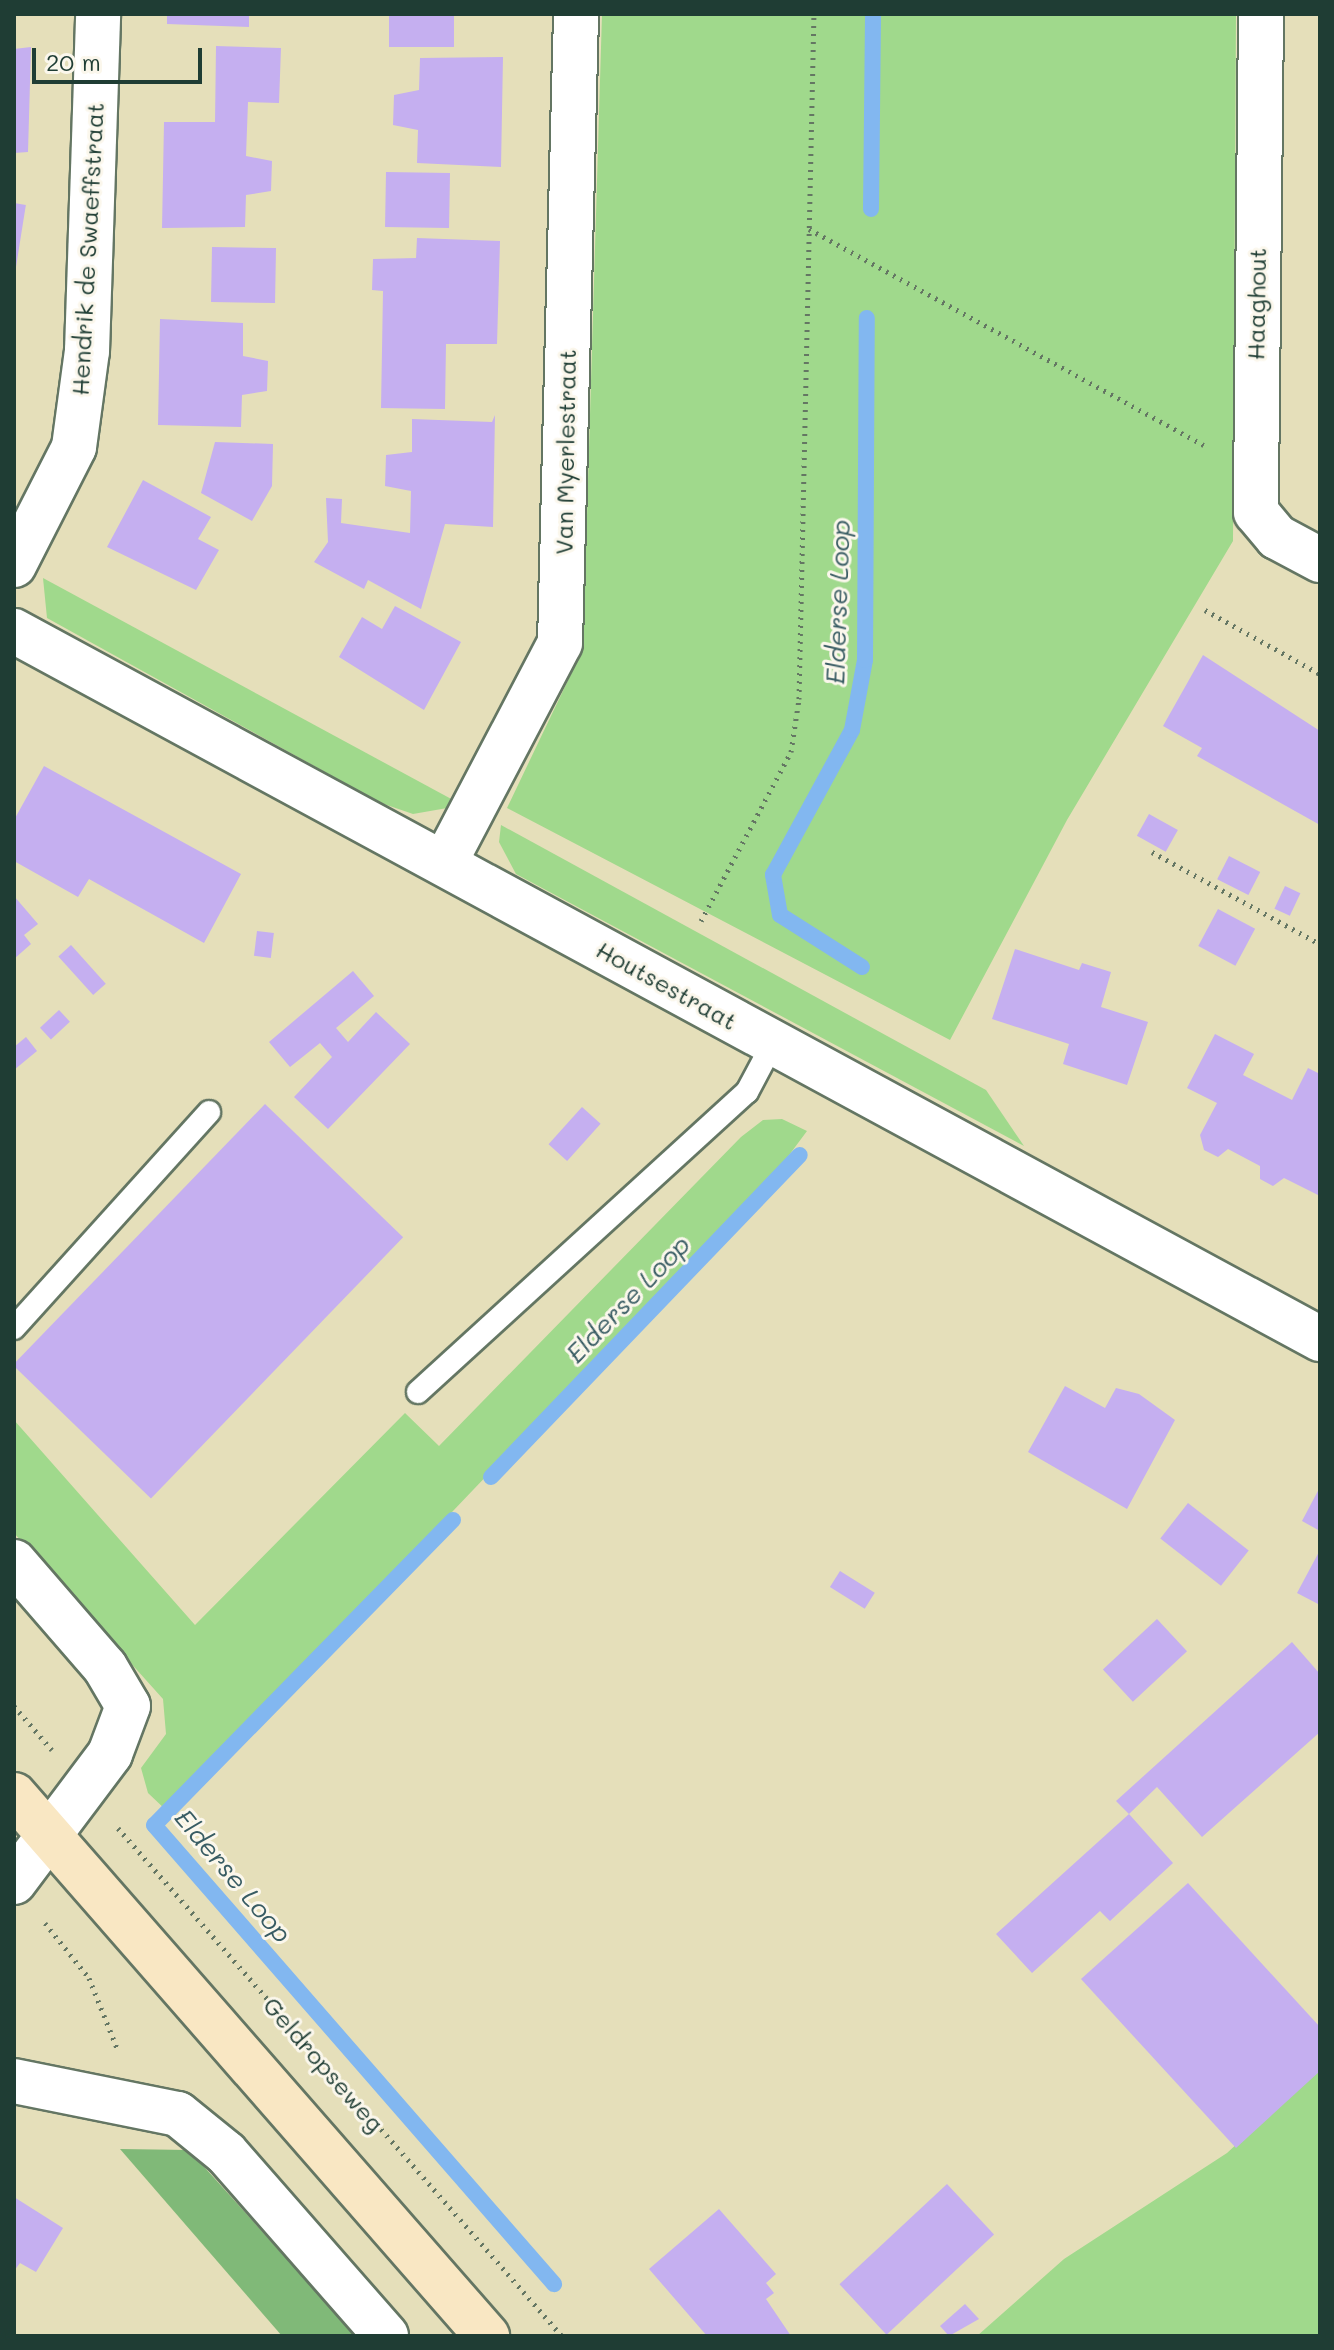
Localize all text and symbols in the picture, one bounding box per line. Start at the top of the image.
scale bar [36,32,206,82]
text: 20 m [46,46,101,77]
street label: Hendrik de Swaeffstraat [65,102,109,396]
street label: Haaghout [1241,248,1271,360]
street label: Van Myerlestraat [549,349,581,555]
water label: Elderse Loop [820,519,856,685]
street label: Houtsestraat [592,935,742,1035]
water label: Elderse Loop [560,1229,696,1369]
water label: Elderse Loop [168,1803,298,1949]
street label: Geldropseweg [258,1991,390,2137]

